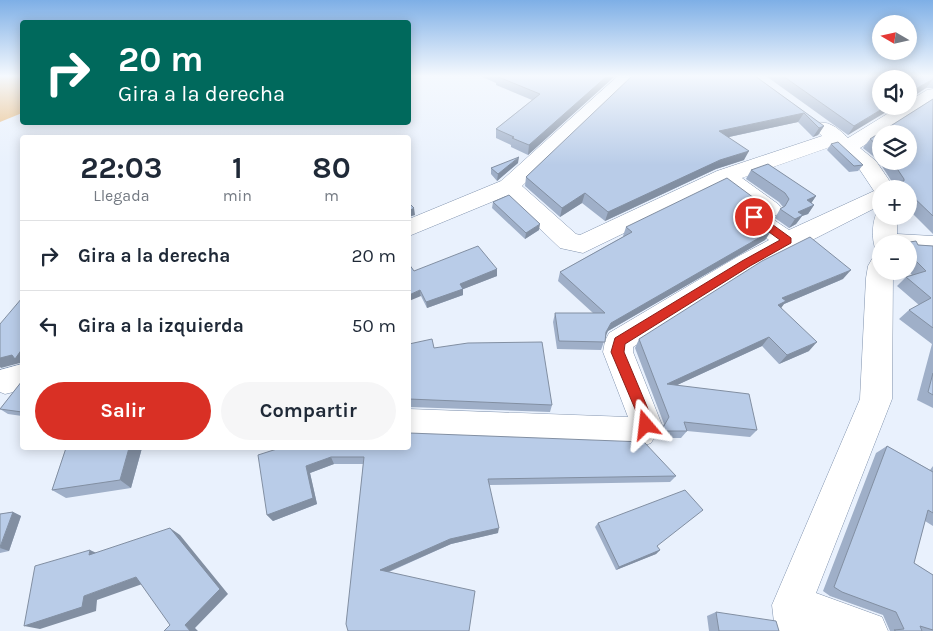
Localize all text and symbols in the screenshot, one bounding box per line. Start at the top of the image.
north arrow [872,15,918,60]
map controls [872,15,917,280]
text: 20 m [118,39,203,80]
icon: right [35,40,100,105]
button: sound [872,70,917,115]
text: Gira a la derecha [118,81,285,107]
button: layers [872,125,917,170]
text: 22:03 [80,150,162,186]
text: 1 [232,150,243,186]
text: 80 [312,150,351,186]
button: + [872,180,917,225]
text: Llegada [93,186,149,205]
text: min [223,186,252,205]
text: m [324,186,339,205]
pin [733,196,775,238]
icon: arrive [740,203,768,231]
button: − [872,235,917,280]
icon: right [35,242,63,270]
text: Gira a la derecha [78,245,230,267]
text: 20 m [351,245,396,267]
icon: left [35,312,63,340]
text: Gira a la izquierda [78,315,244,337]
text: 50 m [352,315,396,337]
button: Salir [35,382,211,440]
button: Compartir [221,382,396,440]
position arrow [619,398,671,450]

